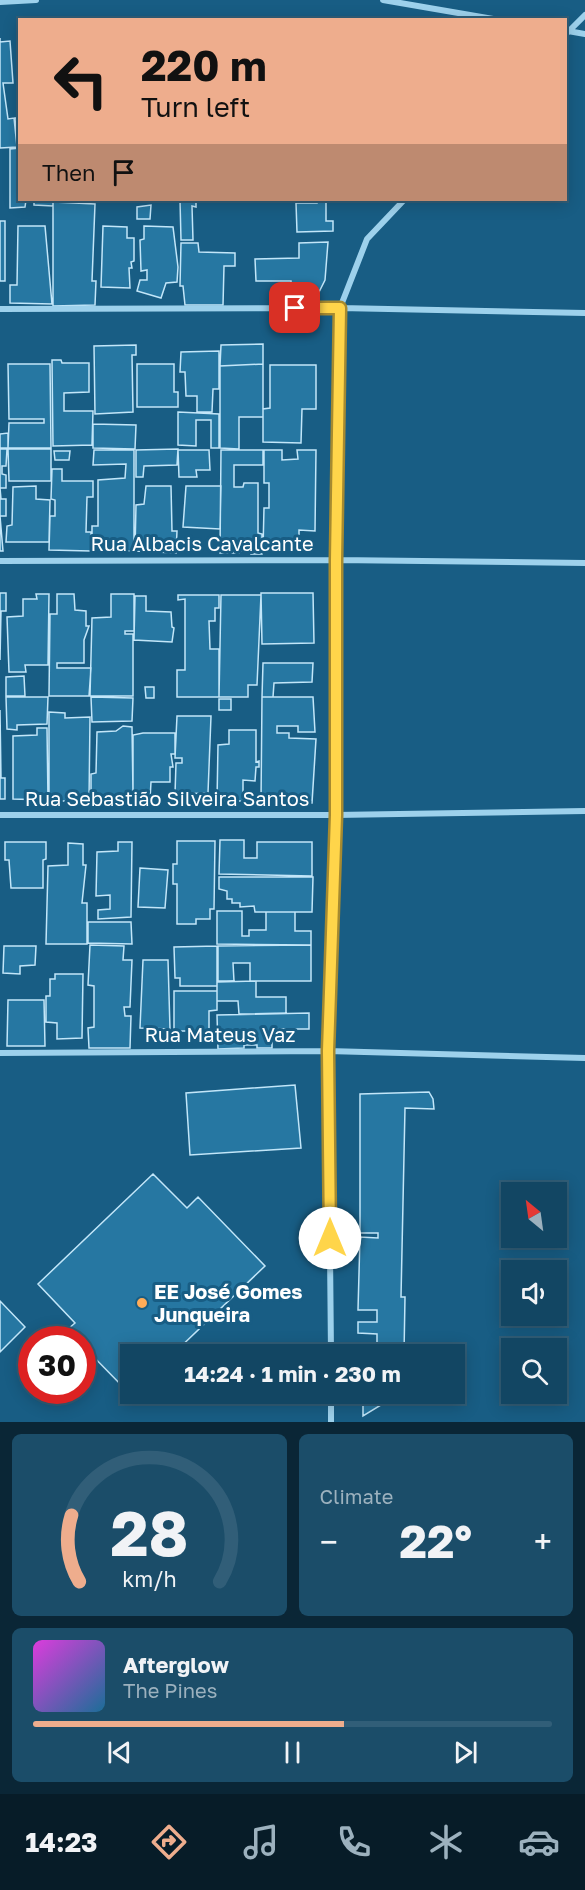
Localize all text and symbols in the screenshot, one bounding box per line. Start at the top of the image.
text: 220 m [141,40,267,90]
icon: left [42,42,120,120]
text: Turn left [141,91,250,123]
icon: arrive [107,156,140,189]
text: Then [42,159,95,186]
pin [269,282,320,333]
icon: arrive [278,291,311,324]
street label: Rua Albacis Cavalcante [91,531,313,555]
street label: Rua Sebastião Silveira Santos [25,786,309,810]
street label: Rua Mateus Vaz [145,1022,295,1046]
north arrow [501,1182,567,1248]
map controls [501,1182,567,1404]
position arrow [298,1206,362,1270]
button: sound [501,1260,567,1326]
place label: EE José Gomes Junqueira [154,1279,303,1326]
marker: EE José Gomes Junqueira [135,1296,149,1310]
speed limit sign: 30 [18,1326,96,1404]
button: search [501,1338,567,1404]
text: 14:24 · 1 min · 230 m [184,1360,401,1387]
text: Climate [320,1484,393,1508]
text: 28 [110,1495,188,1570]
text: 22° [400,1514,472,1568]
text: − [320,1522,338,1561]
text: + [534,1522,552,1561]
text: km/h [122,1566,177,1592]
text: Afterglow [123,1651,229,1678]
text: The Pines [123,1678,217,1702]
icon: previous [103,1736,136,1769]
icon: pause [276,1736,309,1769]
icon: next [449,1736,482,1769]
icon: directions [148,1821,190,1863]
icon: music [240,1821,282,1863]
icon: phone [333,1821,375,1863]
icon: climate [425,1821,467,1863]
icon: car [518,1821,560,1863]
text: 14:23 [25,1826,98,1858]

